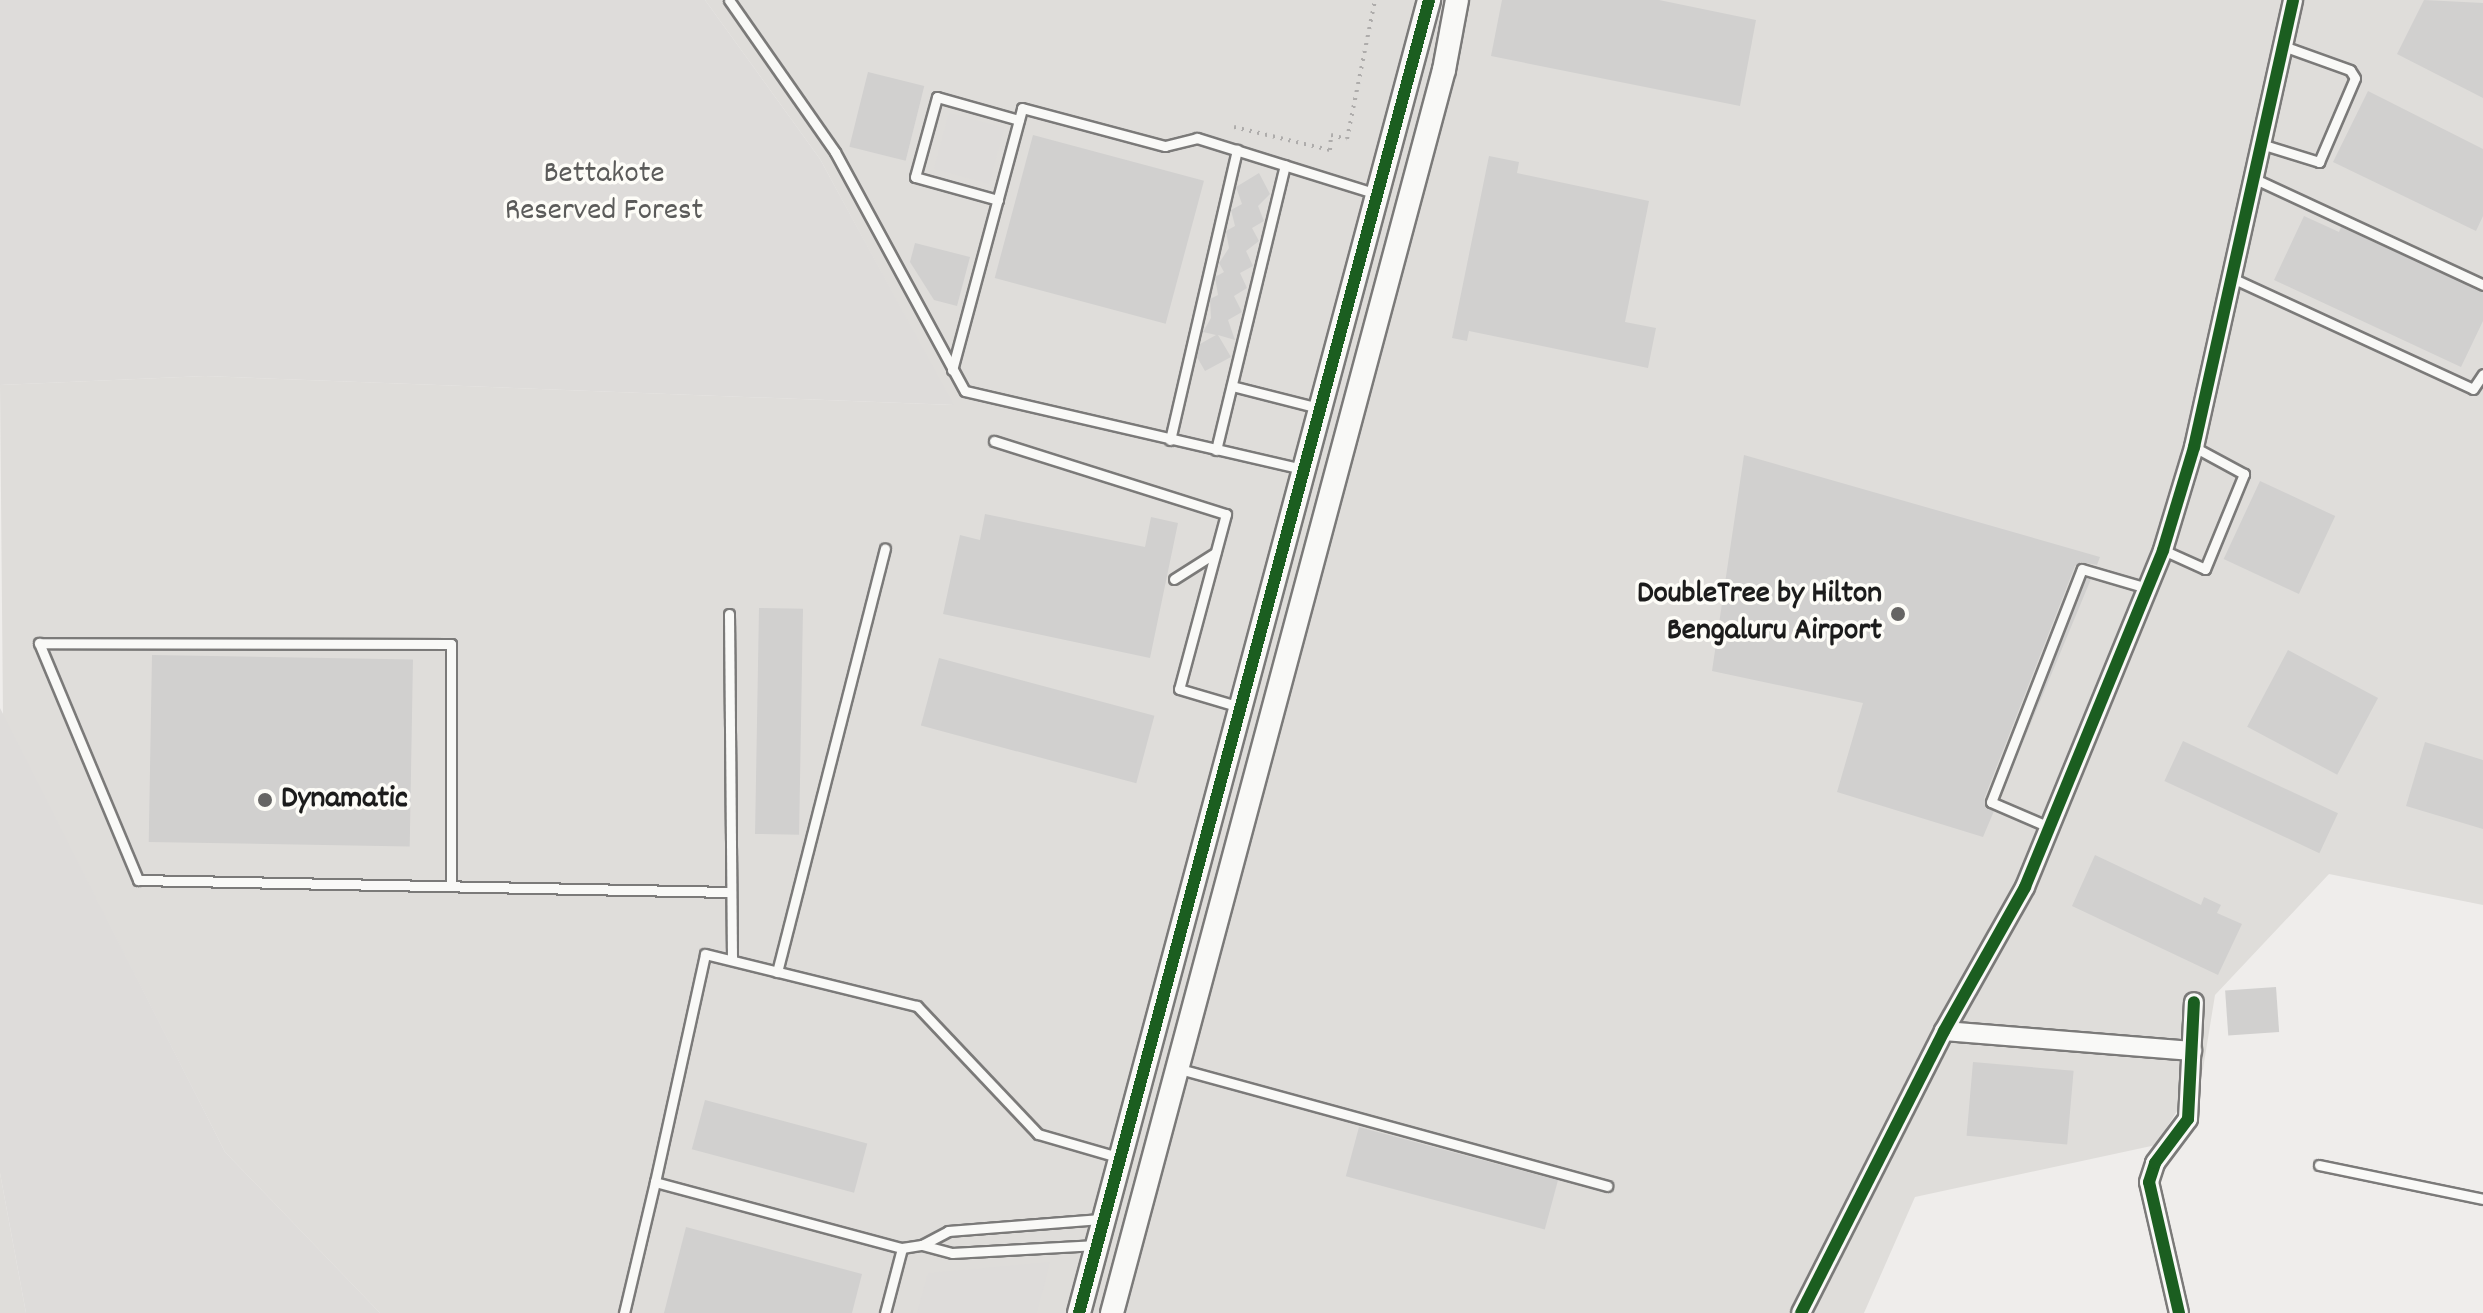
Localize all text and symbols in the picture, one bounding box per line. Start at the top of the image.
park label: Bettakote Reserved Forest [505,157,703,232]
place label: DoubleTree by Hilton Bengaluru Airport [1637,577,1882,652]
marker: DoubleTree by Hilton Bengaluru Airport [1889,605,1907,623]
place label: Dynamatic [281,781,408,819]
marker: Dynamatic [256,791,274,809]

